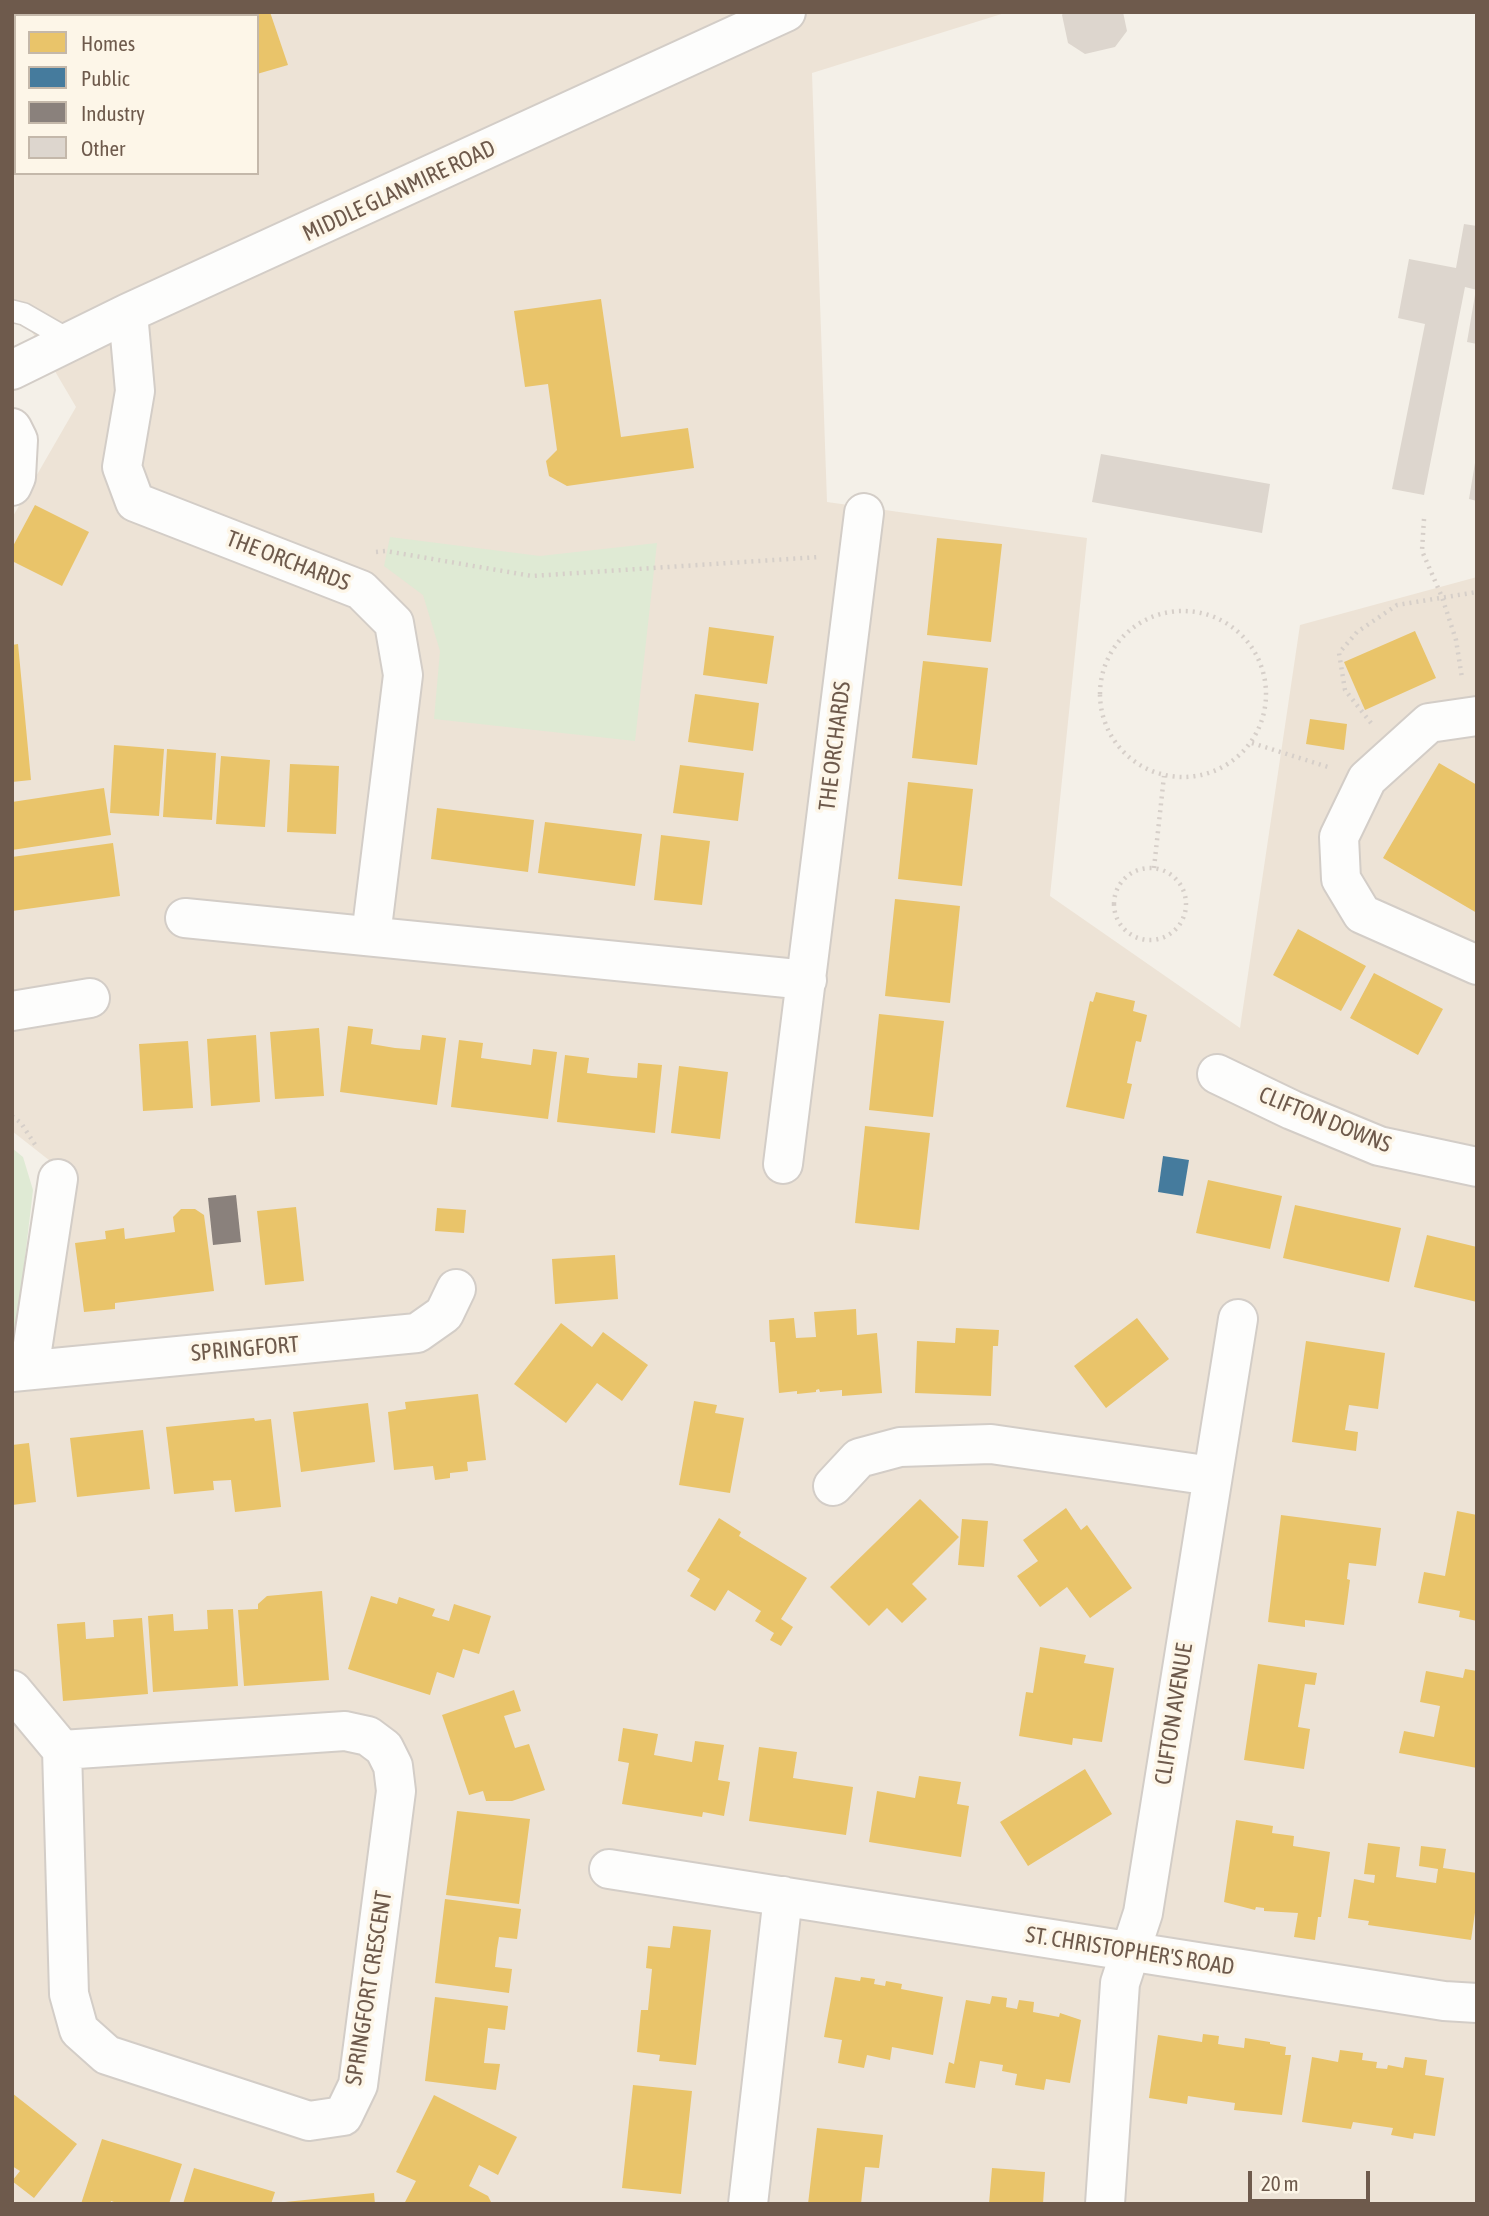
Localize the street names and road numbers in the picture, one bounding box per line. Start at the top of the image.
street label: MIDDLE GLANMIRE ROAD [298,134,500,248]
street label: THE ORCHARDS [222,525,354,597]
street label: THE ORCHARDS [813,680,857,812]
street label: CLIFTON DOWNS [1255,1081,1395,1159]
street label: SPRINGFORT [190,1331,300,1367]
street label: CLIFTON AVENUE [1149,1641,1199,1787]
street label: SPRINGFORT CRESCENT [340,1889,398,2087]
street label: ST. CHRISTOPHER'S ROAD [1024,1921,1236,1981]

